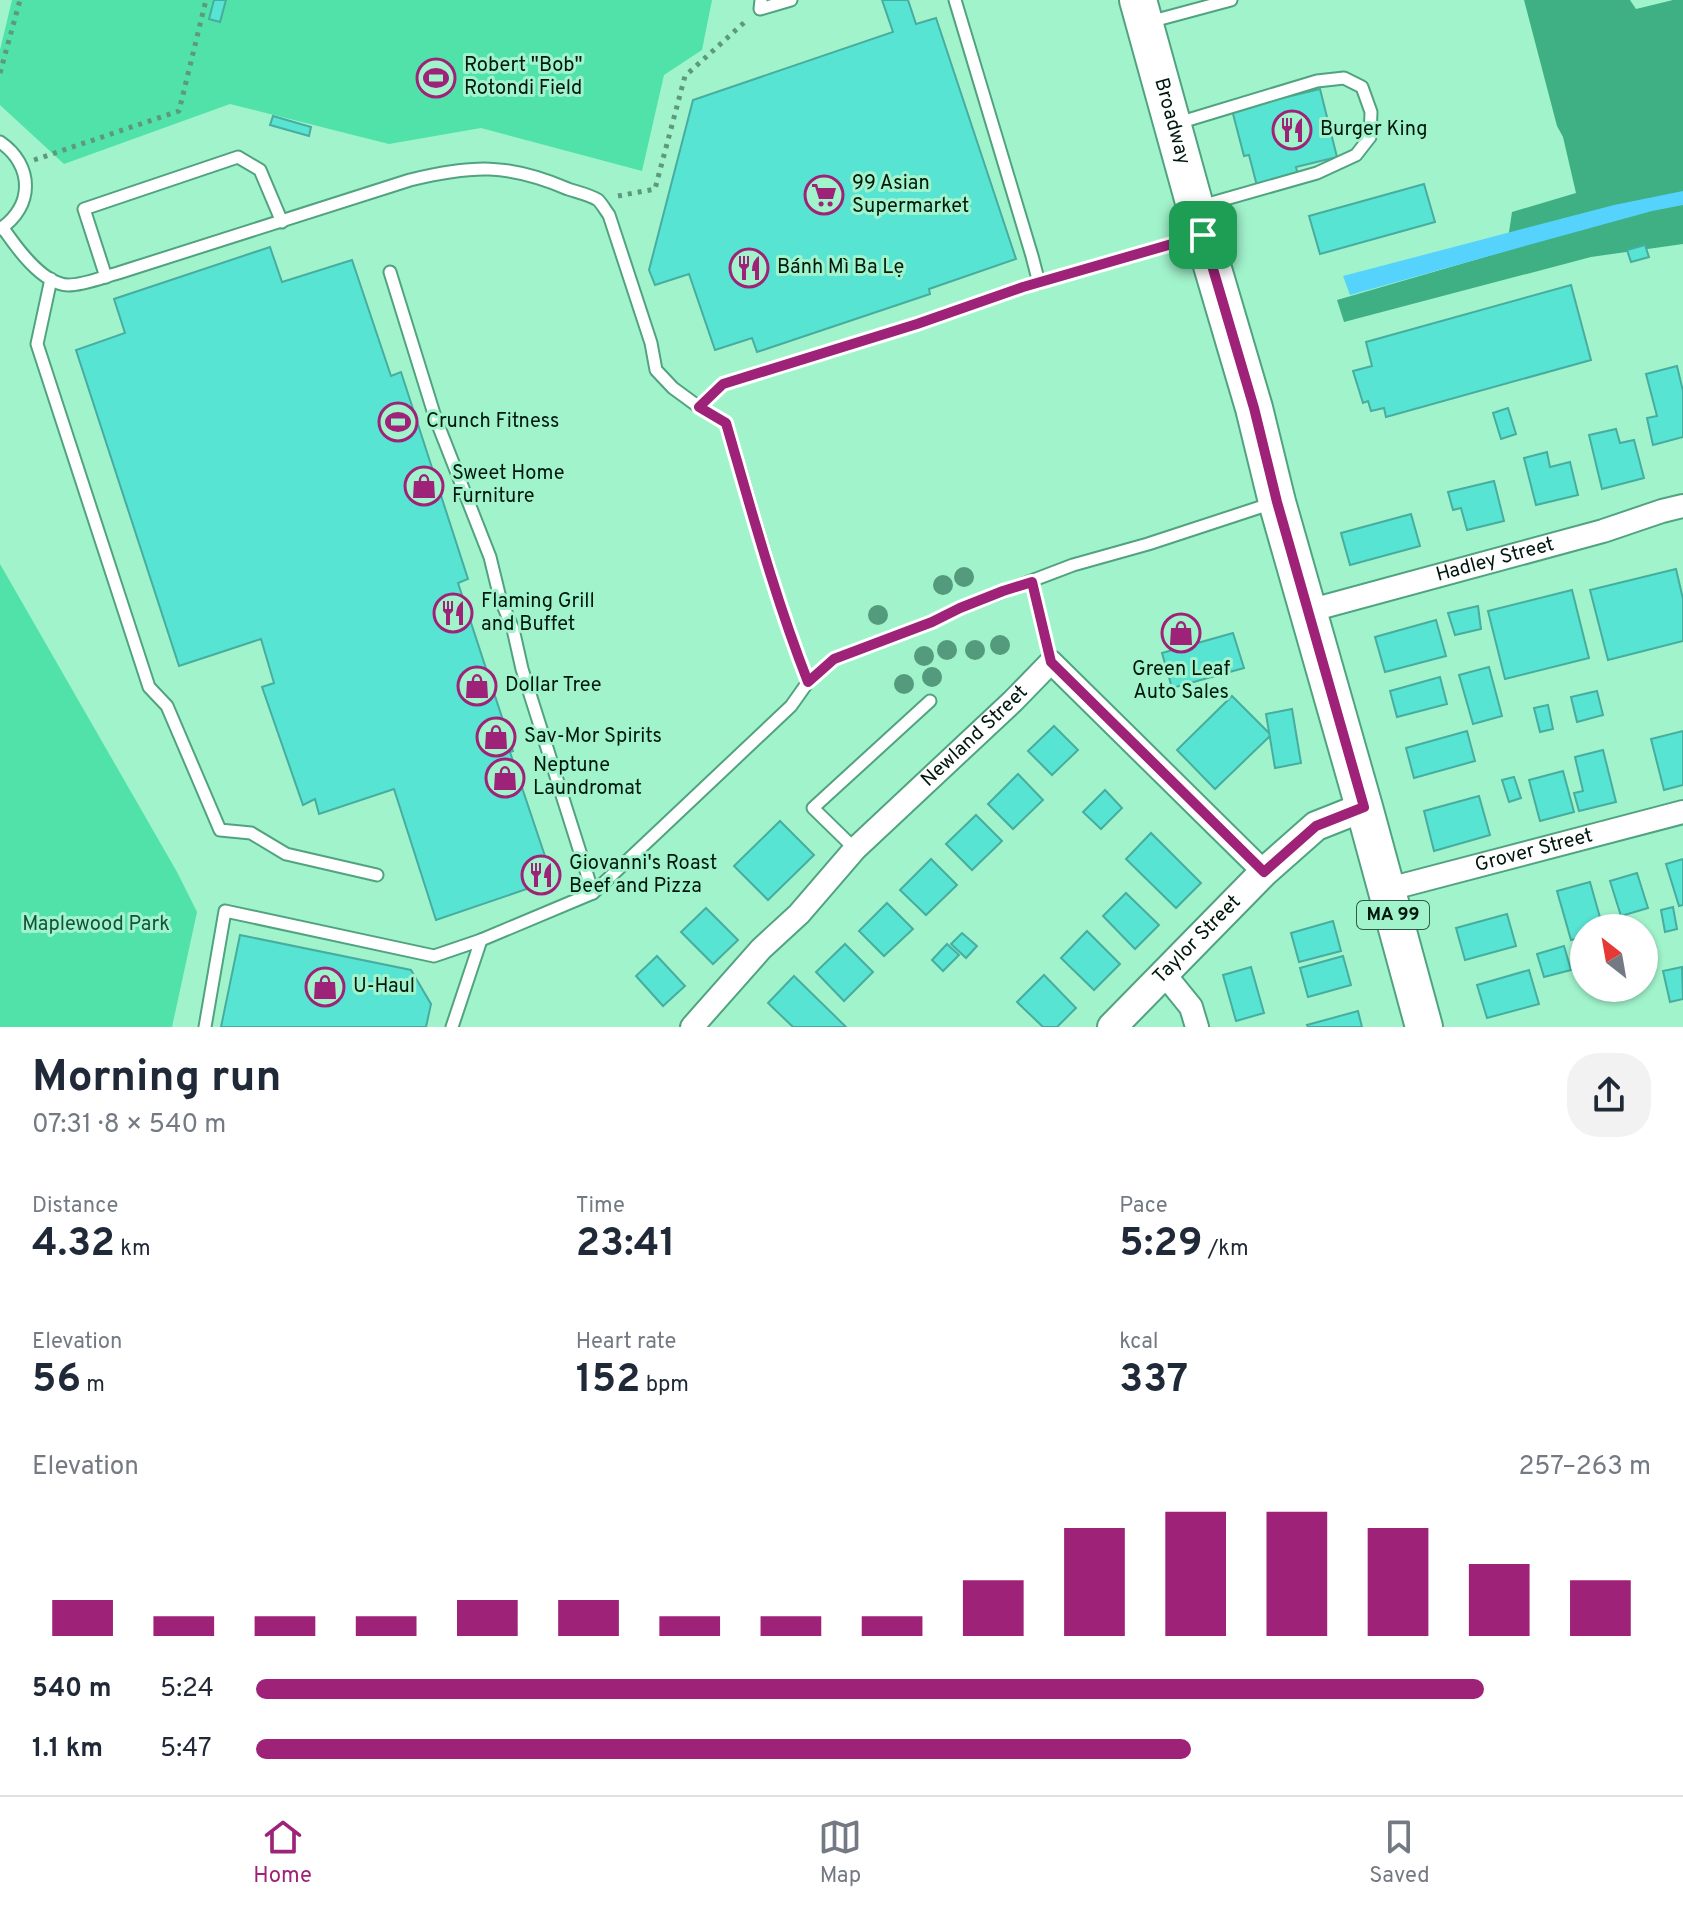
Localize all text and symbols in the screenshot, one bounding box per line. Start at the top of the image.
place label: Robert "Bob" Rotondi Field [464,53,583,102]
sports icon: Robert "Bob" Rotondi Field [415,57,457,99]
street label: Broadway [1147,75,1196,168]
restaurant icon: Burger King [1271,109,1313,151]
place label: Burger King [1320,117,1428,143]
place label: 99 Asian Supermarket [852,171,969,220]
supermarket icon: 99 Asian Supermarket [803,174,845,216]
pin [1169,201,1237,269]
icon: arrive [1181,213,1225,257]
restaurant icon: Bánh Mì Ba Lẹ [728,247,770,289]
place label: Bánh Mì Ba Lẹ [777,255,904,281]
sports icon: Crunch Fitness [377,401,419,443]
place label: Crunch Fitness [426,409,559,435]
place label: Sweet Home Furniture [452,461,564,510]
shop icon: Sweet Home Furniture [403,465,445,507]
street label: Hadley Street [1433,532,1557,589]
place label: Flaming Grill and Buffet [481,589,595,638]
restaurant icon: Flaming Grill and Buffet [432,592,474,634]
shop icon: Green Leaf Auto Sales [1160,612,1202,654]
place label: Green Leaf Auto Sales [1132,657,1230,706]
shop icon: Dollar Tree [456,665,498,707]
place label: Dollar Tree [505,673,602,699]
street label: Newland Street [916,680,1034,793]
shop icon: Sav-Mor Spirits [475,716,517,758]
place label: Sav-Mor Spirits [524,724,662,750]
place label: Neptune Laundromat [533,753,642,802]
shop icon: Neptune Laundromat [484,757,526,799]
street label: Grover Street [1472,823,1596,879]
place label: Giovanni's Roast Beef and Pizza [569,851,717,900]
restaurant icon: Giovanni's Roast Beef and Pizza [520,854,562,896]
street label: Taylor Street [1148,890,1247,990]
road number: MA 99 [1357,901,1429,929]
park label: Maplewood Park [22,912,170,938]
north arrow [1570,914,1658,1002]
map controls [1570,914,1658,1002]
shop icon: U-Haul [304,966,346,1008]
place label: U-Haul [353,974,415,1000]
text: Morning run [32,1051,282,1107]
button: share [1567,1053,1651,1137]
text: 07:31 · 8 × 540 m [32,1109,226,1142]
text: Distance [32,1193,118,1220]
text: Time [576,1193,625,1220]
text: Pace [1119,1193,1168,1220]
text: 4.32 [32,1220,115,1270]
text: 23:41 [576,1220,676,1270]
text: 5:29 [1119,1220,1203,1270]
text: km [115,1236,151,1263]
text: /km [1203,1236,1249,1263]
text: Elevation [32,1329,122,1356]
text: Heart rate [576,1329,676,1356]
text: kcal [1119,1329,1158,1356]
text: 56 [32,1356,81,1406]
text: 152 [576,1356,641,1406]
text: 337 [1119,1356,1188,1406]
text: m [81,1372,105,1399]
text: bpm [641,1372,689,1399]
text: Elevation [32,1451,139,1484]
text: 257–263 m [1518,1451,1651,1484]
text: 540 m [32,1673,111,1706]
text: 5:24 [160,1673,214,1706]
text: 1.1 km [32,1733,103,1766]
text: 5:47 [160,1733,211,1766]
tab: Home [253,1815,312,1890]
tab: Map [818,1815,862,1890]
tab: Saved [1369,1815,1430,1890]

